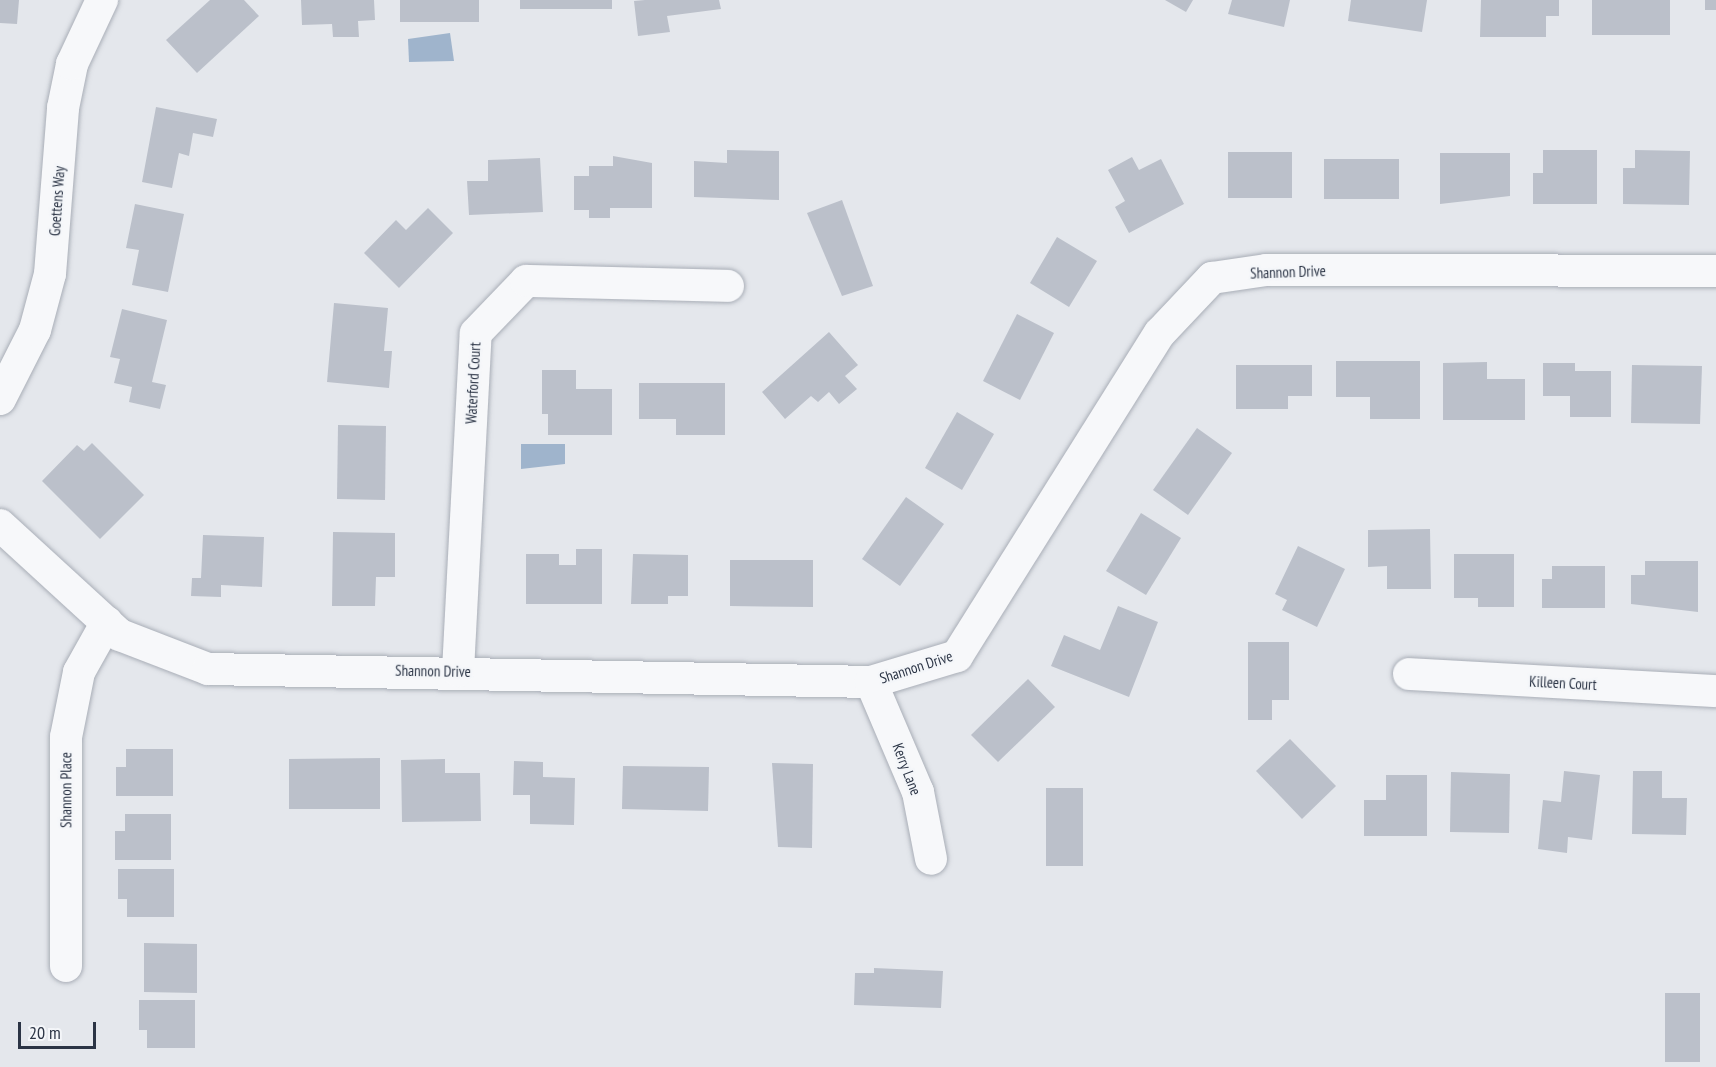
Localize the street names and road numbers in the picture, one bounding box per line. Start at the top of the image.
street label: Goettens Way [46,165,68,237]
street label: Shannon Drive [1250,262,1326,282]
street label: Waterford Court [462,342,484,424]
street label: Shannon Drive [877,647,955,687]
street label: Shannon Drive [395,661,471,681]
street label: Killeen Court [1529,672,1597,694]
street label: Kerry Lane [889,740,925,798]
street label: Shannon Place [57,752,75,828]

